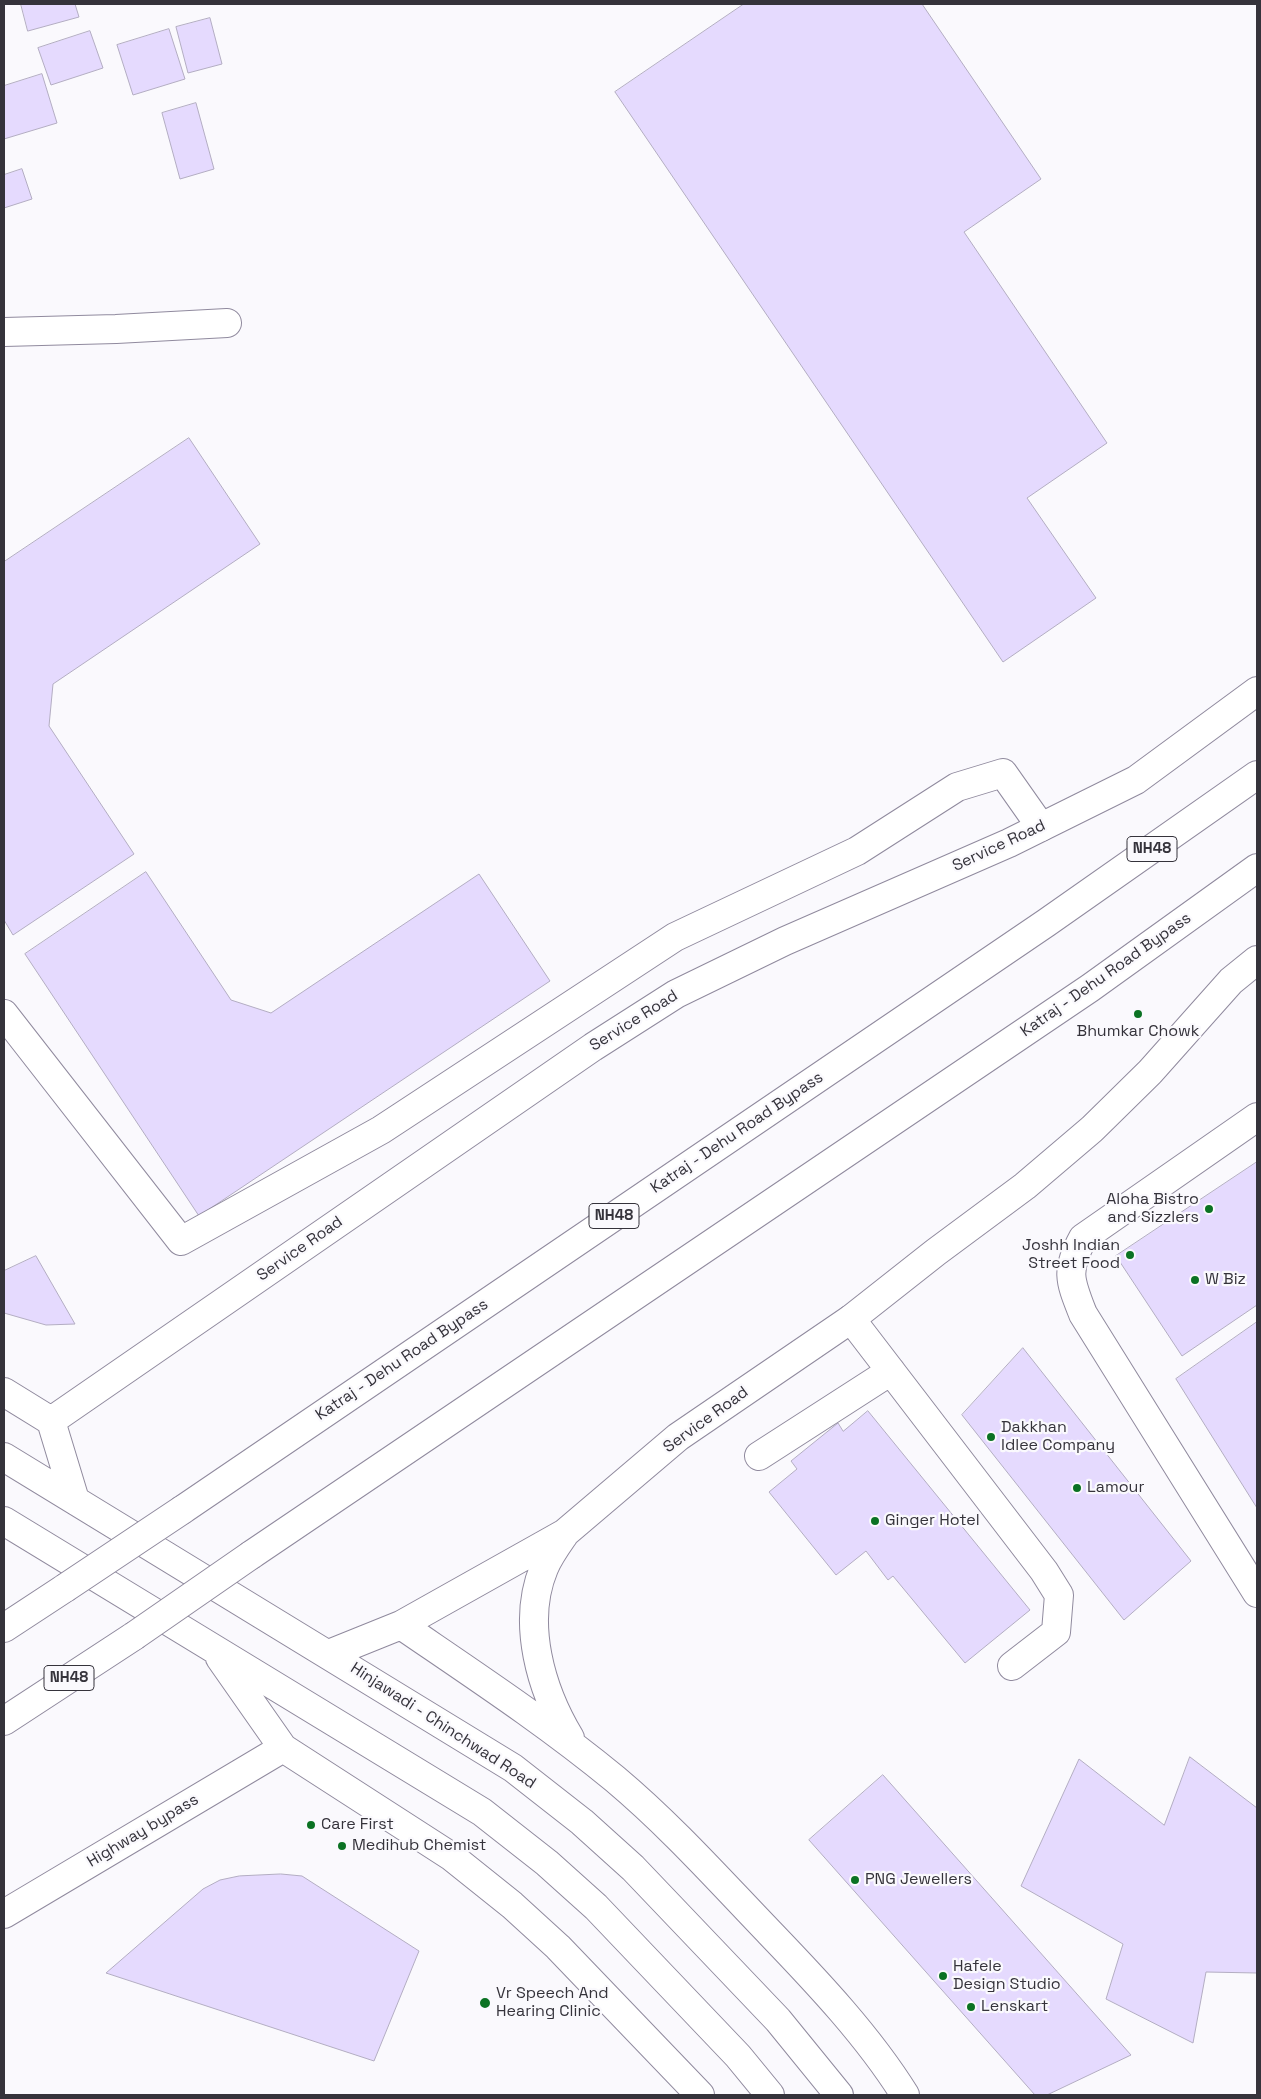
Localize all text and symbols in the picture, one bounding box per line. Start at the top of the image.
street label: Service Road [950,816,1048,876]
road number: NH48 [1127,836,1177,862]
street label: Katraj - Dehu Road Bypass [1017,909,1195,1041]
street label: Service Road [586,986,682,1056]
marker: Bhumkar Chowk [1132,1008,1144,1020]
place label: Bhumkar Chowk [1077,1022,1199,1042]
street label: Katraj - Dehu Road Bypass [647,1068,827,1198]
place label: Aloha Bistro and Sizzlers [1106,1190,1199,1228]
marker: Aloha Bistro and Sizzlers [1203,1203,1215,1215]
road number: NH48 [589,1204,639,1228]
street label: Service Road [253,1212,347,1286]
place label: Joshh Indian Street Food [1022,1236,1120,1274]
marker: Joshh Indian Street Food [1124,1249,1136,1261]
place label: W Biz [1205,1270,1246,1290]
marker: W Biz [1189,1274,1201,1286]
street label: Katraj - Dehu Road Bypass [312,1295,492,1425]
street label: Service Road [660,1383,752,1457]
place label: Dakkhan Idlee Company [1001,1418,1115,1456]
marker: Dakkhan Idlee Company [985,1431,997,1443]
place label: Lamour [1087,1478,1144,1498]
marker: Lamour [1071,1482,1083,1494]
place label: Ginger Hotel [885,1511,980,1531]
marker: Ginger Hotel [869,1515,881,1527]
street label: Hinjawadi - Chinchwad Road [347,1659,539,1793]
road number: NH48 [44,1666,94,1690]
street label: Highway bypass [84,1790,202,1872]
place label: Care First [321,1815,394,1835]
marker: Care First [305,1819,317,1831]
place label: Medihub Chemist [352,1836,486,1856]
marker: Medihub Chemist [336,1840,348,1852]
place label: PNG Jewellers [865,1870,972,1890]
marker: PNG Jewellers [849,1874,861,1886]
place label: Hafele Design Studio [953,1957,1061,1995]
marker: Hafele Design Studio [937,1970,949,1982]
place label: Vr Speech And Hearing Clinic [496,1984,609,2022]
marker: Vr Speech And Hearing Clinic [478,1996,492,2010]
place label: Lenskart [981,1997,1048,2017]
marker: Lenskart [965,2001,977,2013]

